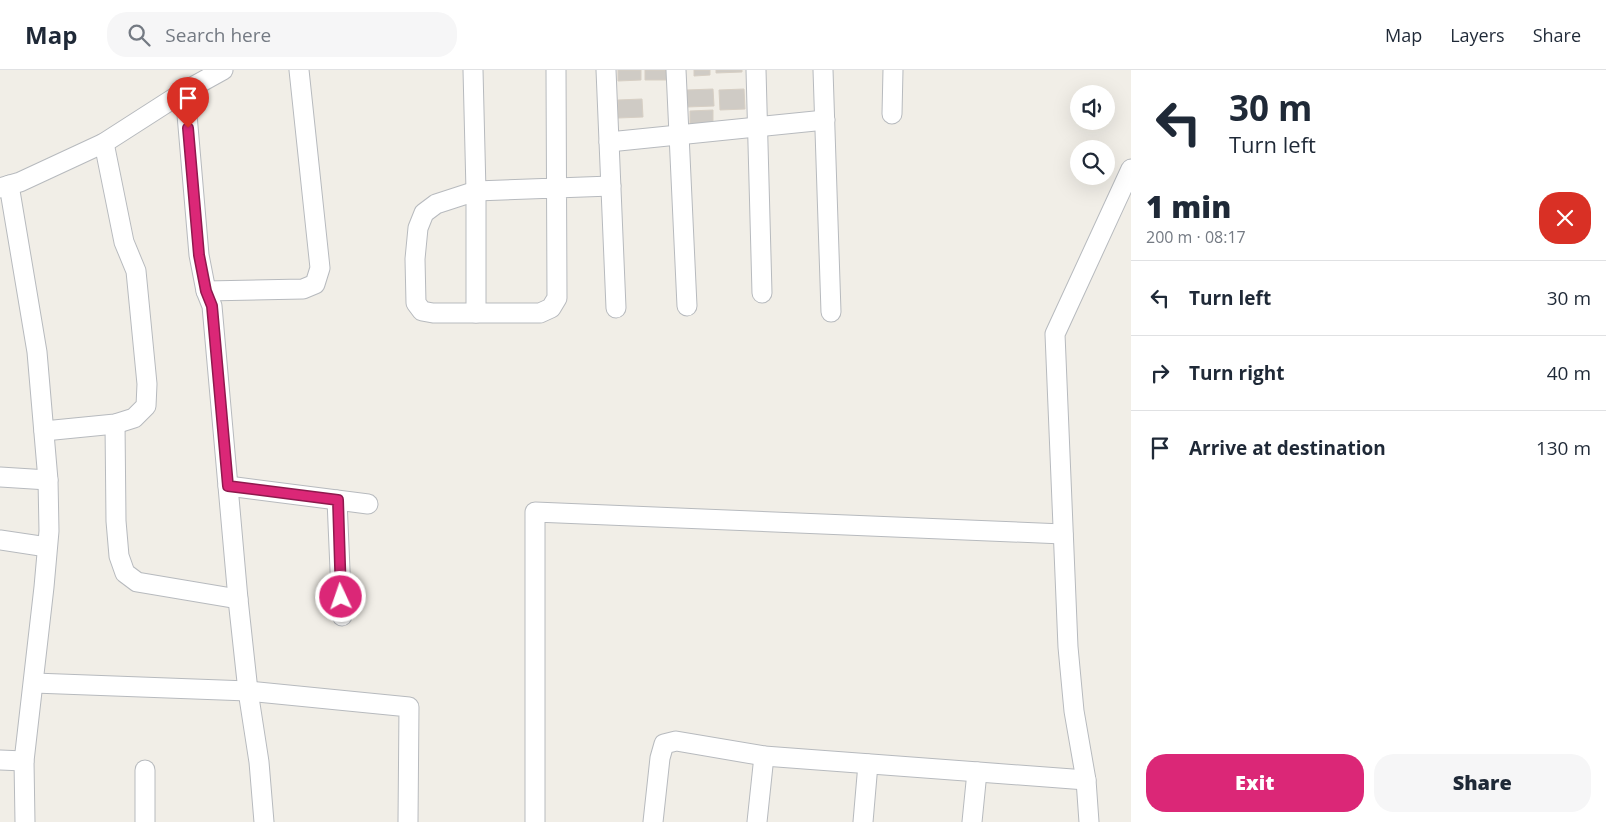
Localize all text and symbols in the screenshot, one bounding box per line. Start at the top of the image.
search box [107,12,457,57]
text: Map [25,18,77,51]
icon: search [125,21,153,49]
text: Search here [165,22,271,48]
text: Map [1385,23,1422,47]
text: Layers [1450,23,1505,47]
text: Share [1533,23,1581,47]
pin [167,77,209,128]
icon: arrive [174,84,202,112]
text: 30 m [1229,84,1312,131]
map controls [1070,85,1115,185]
button: sound [1070,85,1115,130]
icon: left [1146,90,1211,155]
text: Turn left [1229,129,1316,159]
button: search [1070,140,1115,185]
text: 1 min [1146,186,1231,227]
button: close [1539,192,1591,244]
text: 200 m · 08:17 [1146,226,1246,248]
icon: left [1146,284,1174,312]
text: Turn left [1189,285,1271,311]
text: 30 m [1547,285,1591,311]
icon: right [1146,359,1174,387]
text: Turn right [1189,360,1284,386]
text: 40 m [1547,360,1591,386]
icon: arrive [1146,434,1174,462]
text: Arrive at destination [1189,435,1386,461]
text: 130 m [1536,435,1591,461]
position arrow [314,570,366,622]
button: Exit [1146,754,1364,812]
button: Share [1374,754,1591,812]

